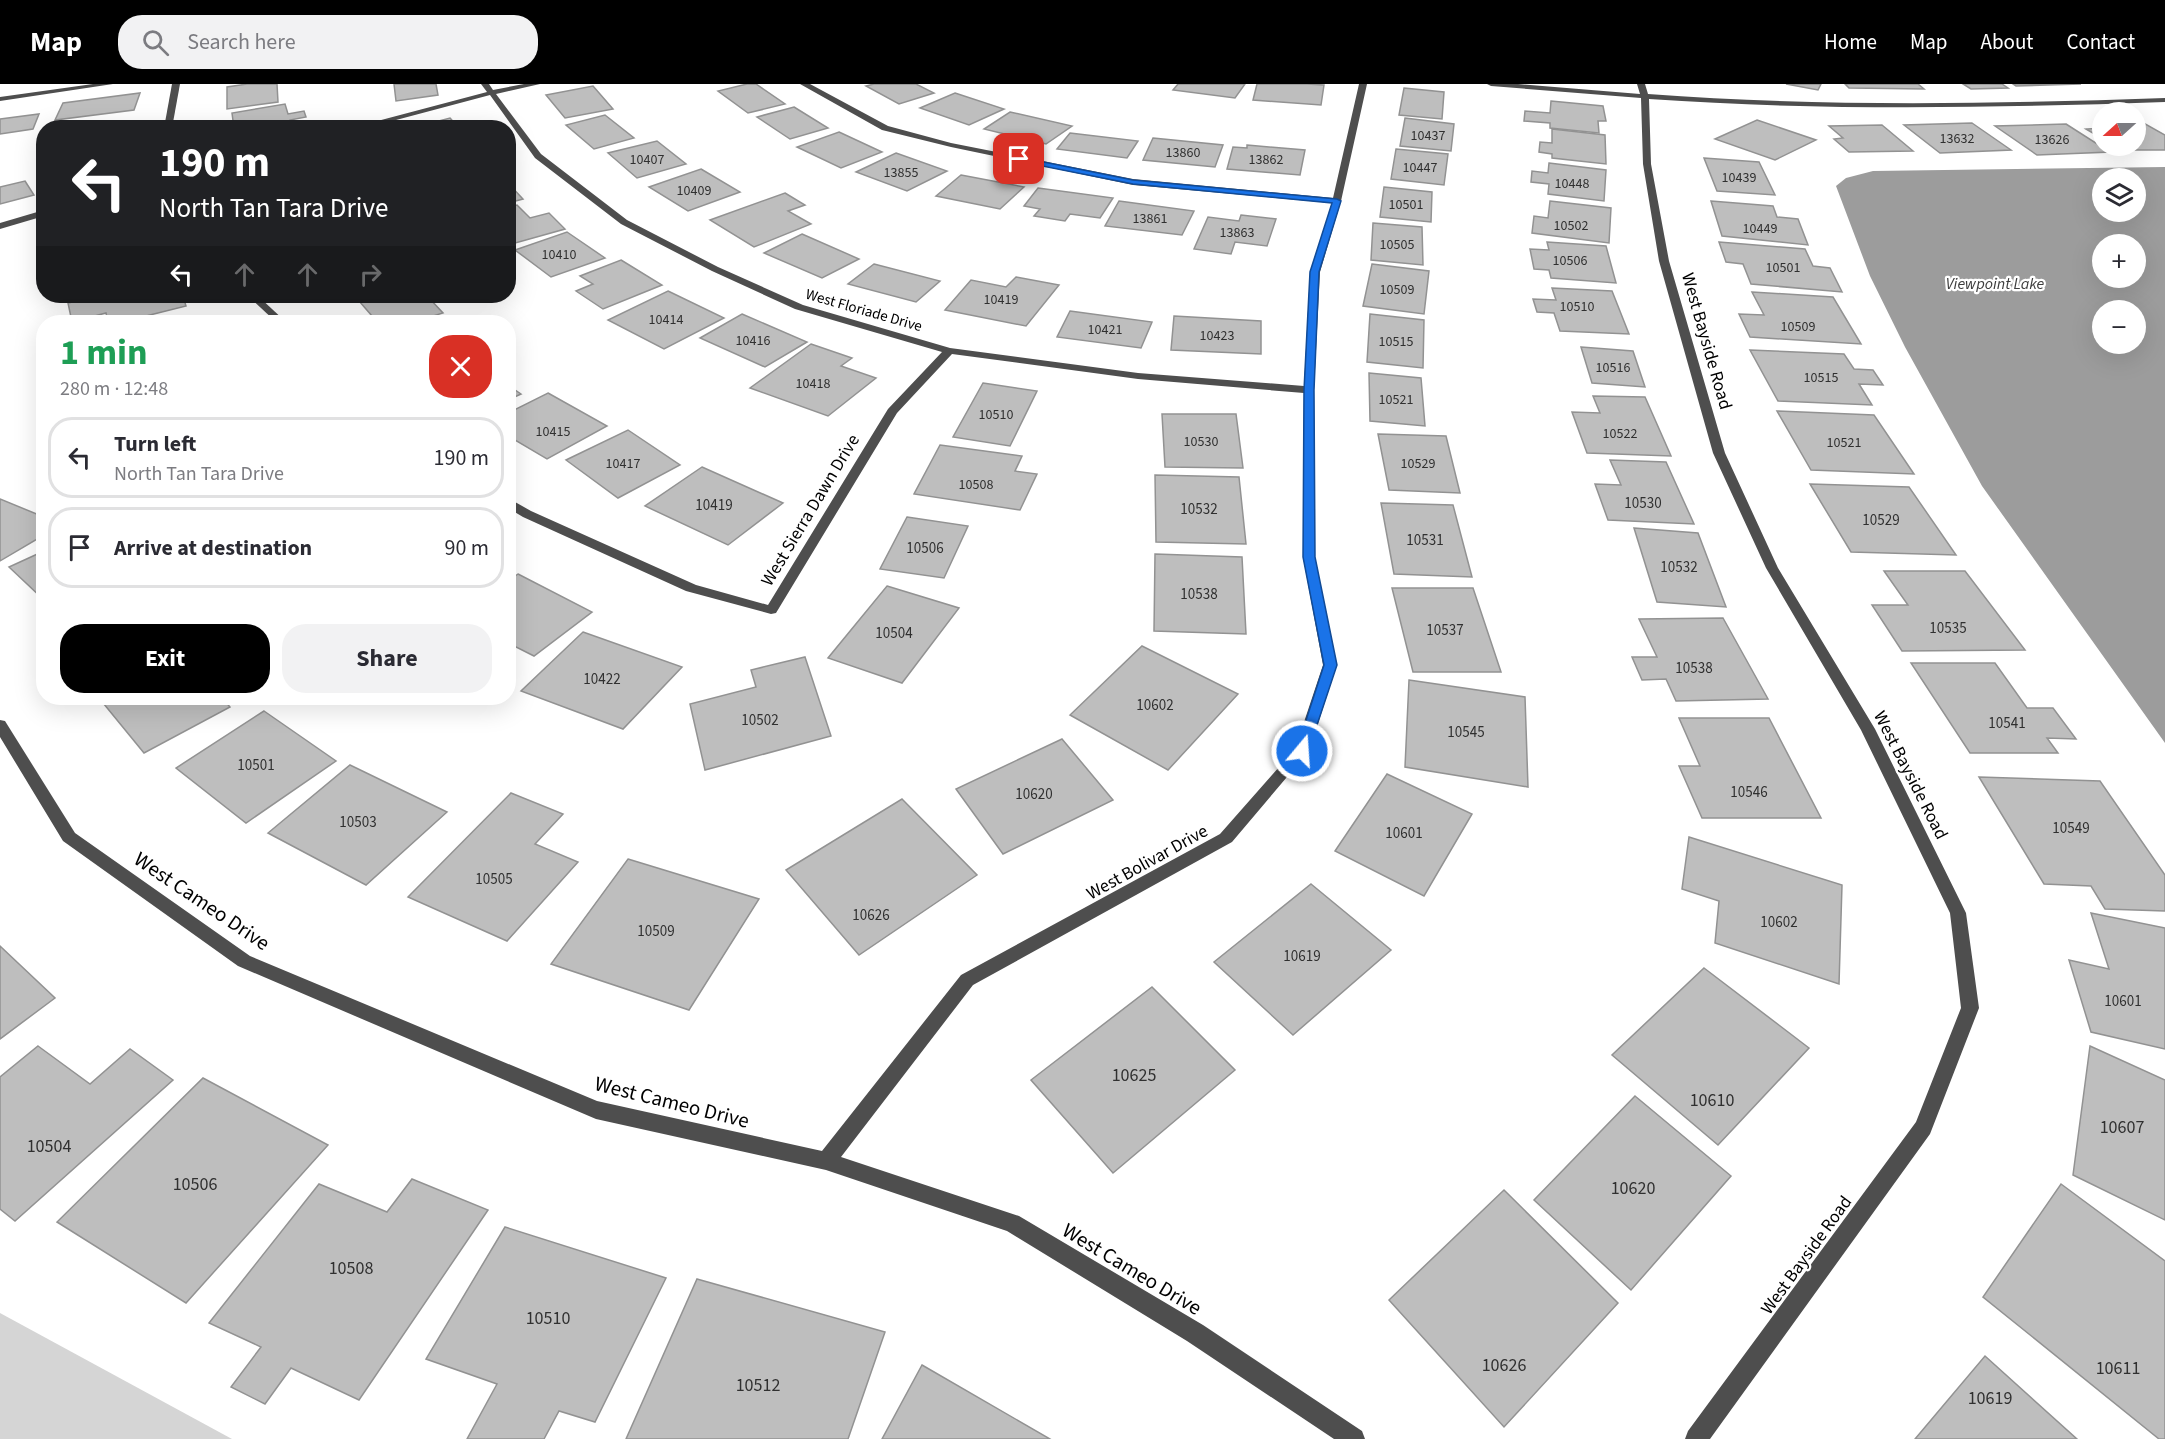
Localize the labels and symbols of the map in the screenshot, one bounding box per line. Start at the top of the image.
north arrow [2092,102,2146,156]
house number: 10437 [1411,126,1445,146]
house number: 13632 [1940,129,1974,149]
house number: 13626 [2035,130,2069,150]
pin [993,133,1044,184]
house number: 13860 [1166,143,1200,163]
house number: 10407 [630,150,664,170]
house number: 13862 [1249,150,1283,170]
house number: 10447 [1403,158,1437,178]
house number: 13855 [884,163,918,183]
house number: 10439 [1722,168,1756,188]
house number: 10448 [1555,174,1589,194]
house number: 10409 [677,181,711,201]
house number: 10501 [1389,195,1423,215]
house number: 13861 [1133,209,1167,229]
house number: 10502 [1554,216,1588,236]
house number: 10449 [1743,219,1777,239]
house number: 13863 [1220,223,1254,243]
house number: 10505 [1380,235,1414,255]
house number: 10410 [542,245,576,265]
house number: 10506 [1553,251,1587,271]
house number: 10501 [1766,258,1800,278]
street label: West Bayside Road [1675,270,1738,412]
water label: Viewpoint Lake [1946,273,2045,295]
house number: 10509 [1380,280,1414,300]
street label: West Floriade Drive [803,284,925,337]
house number: 10419 [984,290,1018,310]
house number: 10510 [1560,297,1594,317]
house number: 10414 [649,310,683,330]
house number: 10509 [1781,317,1815,337]
house number: 10421 [1088,320,1122,340]
house number: 10423 [1200,326,1234,346]
house number: 10416 [736,331,770,351]
house number: 10515 [1379,332,1413,352]
house number: 10516 [1596,358,1630,378]
house number: 10515 [1804,368,1838,388]
house number: 10418 [796,374,830,394]
house number: 10521 [1379,390,1413,410]
house number: 10510 [979,405,1013,425]
house number: 10415 [536,422,570,442]
house number: 10522 [1603,424,1637,444]
street label: West Sierra Dawn Drive [755,430,866,591]
house number: 10530 [1184,432,1218,452]
house number: 10521 [1827,433,1861,453]
house number: 10417 [606,454,640,474]
house number: 10529 [1401,454,1435,474]
house number: 10508 [959,475,993,495]
house number: 10530 [1624,493,1662,514]
house number: 10419 [695,495,733,516]
house number: 10532 [1180,499,1218,520]
house number: 10529 [1862,510,1900,531]
house number: 10531 [1406,530,1444,551]
house number: 10506 [906,538,944,559]
house number: 10532 [1660,557,1698,578]
house number: 10538 [1180,584,1218,605]
house number: 10535 [1929,618,1967,639]
house number: 10537 [1426,620,1464,641]
house number: 10504 [875,623,913,644]
house number: 10538 [1675,658,1713,679]
house number: 10422 [583,669,621,690]
house number: 10602 [1136,695,1174,716]
street label: West Bayside Road [1867,707,1954,844]
house number: 10502 [741,710,779,731]
house number: 10541 [1988,713,2026,734]
position arrow [1270,719,1334,783]
house number: 10545 [1447,722,1485,743]
house number: 10501 [237,755,275,776]
house number: 10546 [1730,782,1768,803]
house number: 10620 [1015,784,1053,805]
house number: 10503 [339,812,377,833]
house number: 10549 [2052,818,2090,839]
street label: West Bolivar Drive [1082,819,1213,906]
house number: 10601 [1385,823,1423,844]
street label: West Cameo Drive [128,844,276,958]
house number: 10505 [475,869,513,890]
house number: 10626 [852,905,890,926]
house number: 10602 [1760,912,1798,933]
house number: 10509 [637,921,675,942]
house number: 10619 [1283,946,1321,967]
house number: 10601 [2104,991,2142,1012]
house number: 10625 [1112,1063,1156,1088]
street label: West Cameo Drive [592,1068,752,1136]
house number: 10610 [1690,1088,1734,1113]
house number: 10607 [2100,1115,2144,1140]
house number: 10504 [27,1134,71,1159]
house number: 10506 [173,1172,217,1197]
house number: 10620 [1611,1176,1655,1201]
street label: West Bayside Road [1755,1191,1858,1320]
street label: West Cameo Drive [1057,1215,1207,1323]
house number: 10508 [329,1256,373,1281]
house number: 10510 [526,1306,570,1331]
house number: 10626 [1482,1353,1526,1378]
house number: 10611 [2096,1356,2140,1381]
house number: 10512 [736,1373,780,1398]
house number: 10619 [1968,1386,2012,1411]

